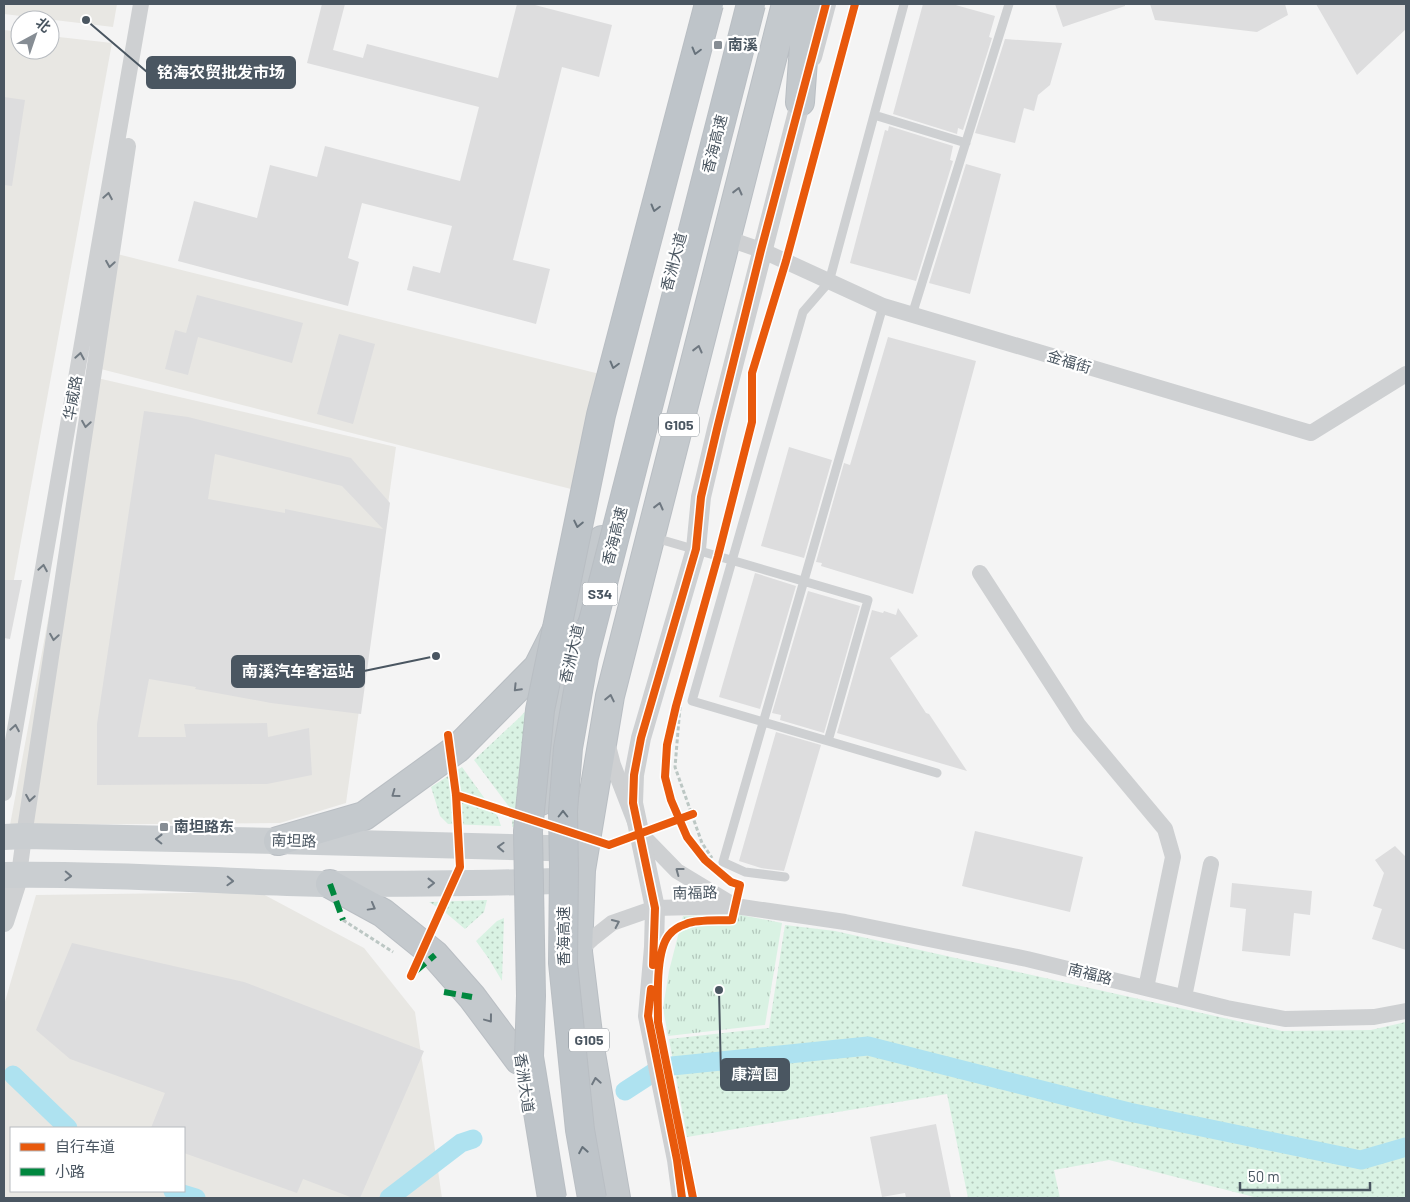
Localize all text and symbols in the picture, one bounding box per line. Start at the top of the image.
north arrow [10,10,60,60]
text: 北 [33,14,55,36]
place label: 南溪 [728,35,758,53]
marker: 南溪 [712,39,724,51]
one-way arrow [692,46,702,54]
callout: 铭海农贸批发市场 [147,57,295,88]
text: 铭海农贸批发市场 [157,62,285,81]
street label: 香海高速 [698,112,730,175]
one-way arrow [732,187,743,196]
one-way arrow [102,191,112,200]
one-way arrow [650,204,661,212]
street label: 香洲大道 [657,230,689,293]
one-way arrow [106,259,116,268]
one-way arrow [693,345,703,353]
street label: 金福街 [1045,346,1093,376]
one-way arrow [75,351,85,360]
one-way arrow [609,361,619,369]
street label: 华威路 [59,374,85,422]
road number: G105 [659,414,699,436]
one-way arrow [81,421,92,429]
one-way arrow [653,503,663,511]
street label: 香海高速 [598,504,630,567]
one-way arrow [573,519,584,528]
one-way arrow [38,563,48,572]
road number: S34 [582,582,618,606]
street label: 香洲大道 [556,623,587,685]
one-way arrow [49,633,60,641]
callout: 南溪汽车客运站 [232,656,364,687]
text: 南溪汽车客运站 [242,661,354,680]
one-way arrow [514,682,523,691]
one-way arrow [604,693,615,702]
one-way arrow [10,723,20,732]
one-way arrow [391,788,401,797]
one-way arrow [25,793,35,802]
one-way arrow [558,810,568,818]
place label: 南坦路东 [174,817,234,835]
marker: 南坦路东 [158,821,170,833]
street label: 南坦路 [271,830,317,850]
one-way arrow [155,833,163,844]
one-way arrow [497,842,505,853]
one-way arrow [675,868,685,877]
one-way arrow [64,871,72,881]
one-way arrow [227,875,235,886]
one-way arrow [428,878,435,888]
street label: 南福路 [672,883,718,901]
one-way arrow [367,901,376,911]
street label: 香海高速 [554,906,572,966]
one-way arrow [611,918,620,929]
street label: 南福路 [1066,959,1114,987]
one-way arrow [483,1013,491,1022]
road number: G105 [569,1028,609,1052]
street label: 香洲大道 [512,1052,538,1114]
callout: 康濟園 [721,1059,789,1090]
text: 康濟園 [731,1064,779,1083]
one-way arrow [591,1077,601,1086]
legend [10,1127,185,1192]
text: 自行车道 [55,1137,115,1155]
one-way arrow [579,1146,589,1155]
scale bar [1240,1160,1370,1192]
text: 小路 [55,1162,85,1180]
text: 50 m [1248,1167,1280,1185]

